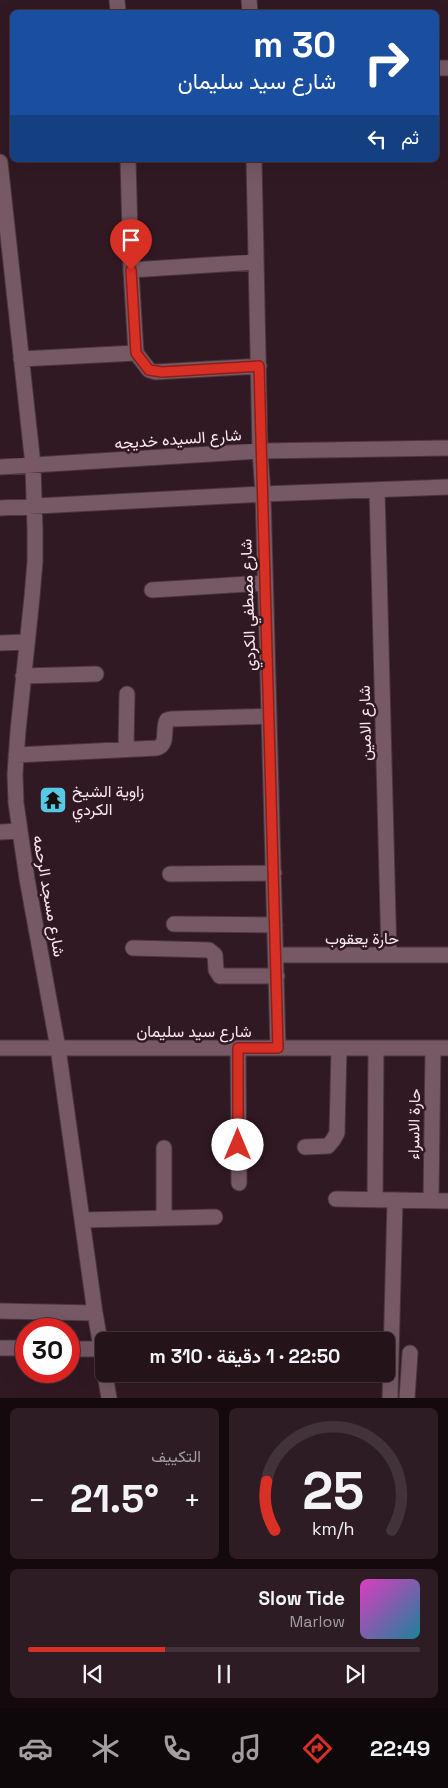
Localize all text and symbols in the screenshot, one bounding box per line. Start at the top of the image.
text: 30 m [253,23,336,67]
icon: right [354,30,419,95]
text: شارع سيد سليمان [178,67,336,95]
icon: left [363,125,391,153]
text: ثم [401,125,419,150]
pin [110,219,152,270]
icon: arrive [117,226,145,254]
street label: شارع السيده خديجه [114,424,242,455]
street label: شارع مصطفي الكردي [235,538,264,671]
street label: شارع الامين [354,685,377,761]
place label: زاوية الشيخ الكردي [72,781,144,823]
temple icon: زاوية الشيخ الكردي [38,785,68,815]
street label: شارع مسجد الرحمه [27,833,70,959]
street label: حارة يعقوب [325,928,399,949]
street label: شارع سيد سليمان [136,1021,252,1043]
street label: حارة الاسراء [403,1088,425,1160]
position arrow [211,1118,263,1170]
speed limit sign: 30 [15,1318,80,1383]
text: 22:50 · 1 دقيقة · 310 m [150,1344,340,1369]
text: التكييف [151,1446,201,1467]
text: 25 [302,1458,365,1524]
text: 21.5° [70,1475,159,1523]
text: − [28,1482,45,1518]
text: + [184,1482,201,1518]
text: km/h [312,1517,355,1540]
text: Slow Tide [259,1586,345,1611]
text: Marlow [289,1611,345,1632]
icon: previous [79,1660,107,1688]
icon: pause [210,1660,238,1688]
icon: next [341,1660,369,1688]
icon: car [18,1731,53,1766]
icon: climate [88,1731,123,1766]
icon: phone [159,1731,194,1766]
icon: music [229,1731,264,1766]
icon: directions [300,1731,335,1766]
text: 22:49 [370,1734,430,1762]

